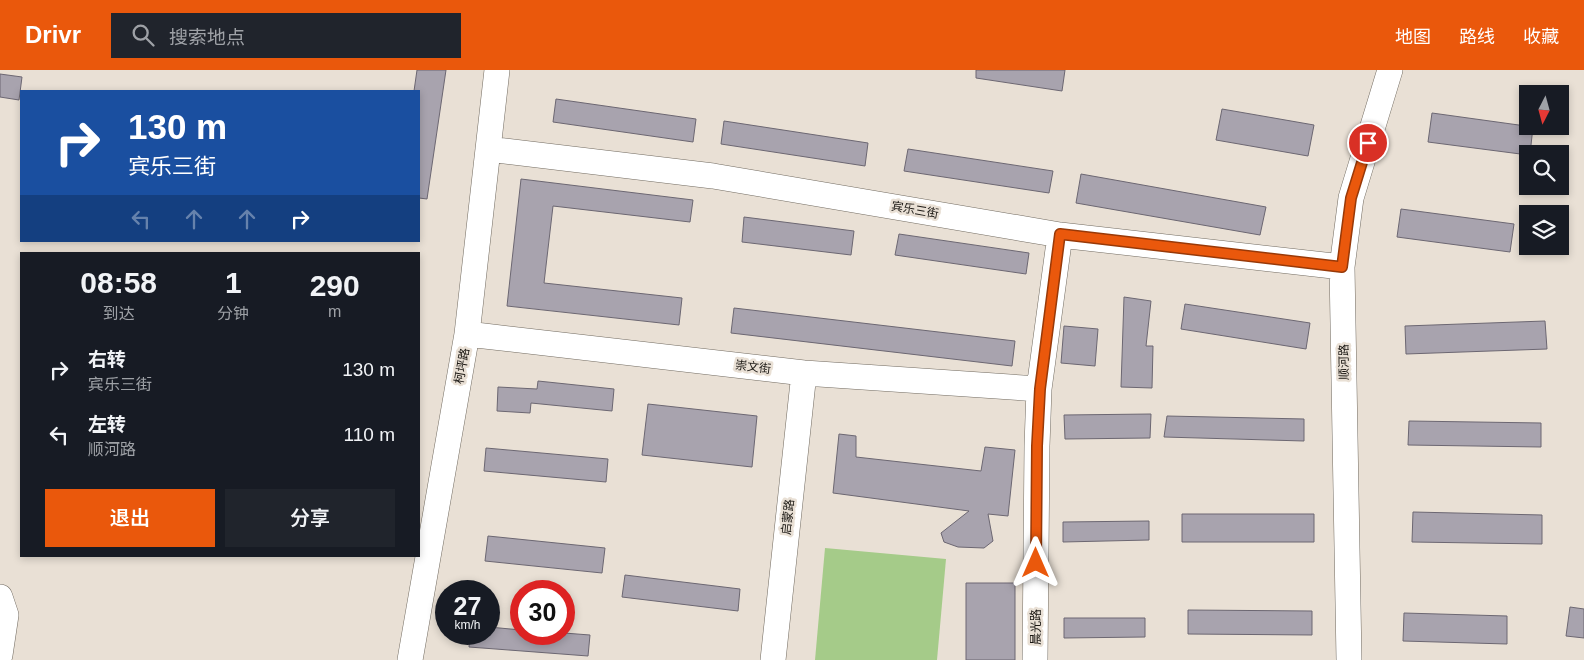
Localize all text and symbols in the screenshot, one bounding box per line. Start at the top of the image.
search box [111,13,461,58]
text: Drivr [25,21,81,48]
icon: search [129,21,157,49]
text: 搜索地点 [169,27,245,48]
text: 地图 [1395,27,1431,47]
text: 路线 [1459,27,1495,47]
text: 收藏 [1523,27,1559,47]
north arrow [1519,85,1569,135]
map controls [1519,85,1569,255]
text: 130 m [128,107,227,146]
icon: right [45,110,110,175]
pin [1347,122,1389,164]
icon: arrive [1354,129,1382,157]
button: search [1519,145,1569,195]
text: 宾乐三街 [128,154,216,179]
street label: 宾乐三街 [890,199,940,221]
icon: left [127,205,155,233]
icon: ahead [180,205,208,233]
icon: ahead [233,205,261,233]
icon: right [286,205,314,233]
button: layers [1519,205,1569,255]
text: 08:58 [80,266,157,299]
text: 1 [225,266,242,299]
text: 290 [310,269,360,302]
text: m [328,303,341,320]
text: 到达 [103,305,135,322]
text: 分钟 [217,305,249,322]
street label: 顺河路 [1337,344,1351,380]
street label: 柯坪路 [452,347,472,385]
text: 右转 [88,349,126,370]
icon: right [45,356,73,384]
street label: 崇文街 [734,358,772,376]
text: 130 m [342,359,395,380]
text: 宾乐三街 [88,376,152,393]
text: 左转 [88,414,126,435]
icon: left [45,421,73,449]
text: 110 m [344,424,395,445]
text: 顺河路 [88,441,136,458]
button: 退出 [45,489,215,547]
button: 分享 [225,489,395,547]
street label: 启蒙路 [779,498,797,536]
position arrow [1009,536,1061,588]
speed limit sign: 30 [510,580,575,645]
text: 27 [454,592,481,620]
street label: 晨光路 [1029,609,1043,645]
text: km/h [454,618,481,632]

